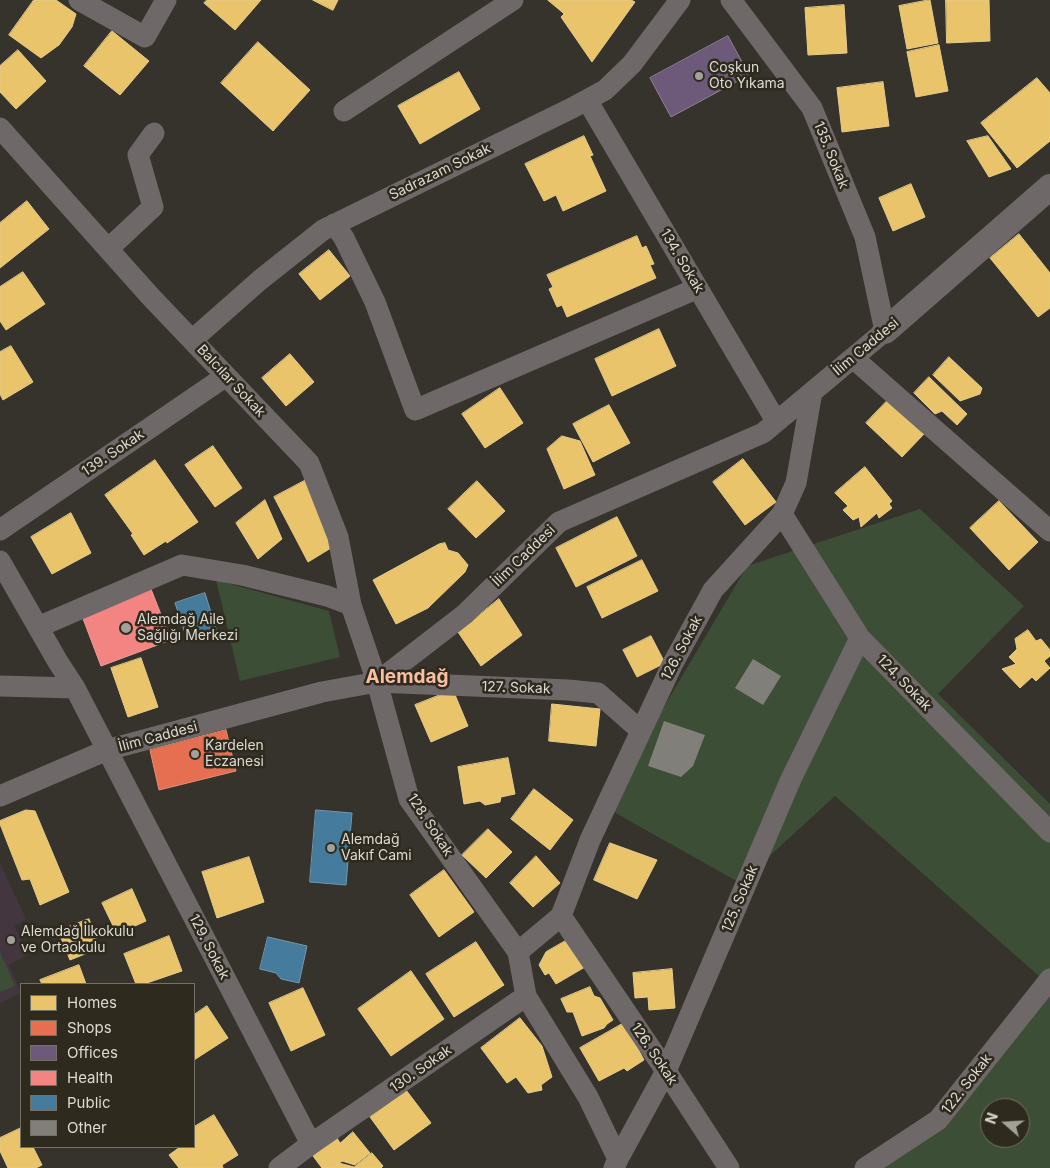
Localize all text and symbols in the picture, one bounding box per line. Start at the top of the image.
place label: Coşkun Oto Yıkama [709,60,785,92]
marker: Coşkun Oto Yıkama [693,70,705,82]
street label: 135. Sokak [810,119,852,191]
street label: Sadrazam Sokak [386,140,494,204]
street label: 134. Sokak [656,226,708,296]
street label: İlim Caddesi [830,315,902,379]
street label: Balcılar Sokak [193,341,269,421]
street label: 139. Sokak [79,426,147,480]
street label: İlim Caddesi [489,522,559,590]
place label: Alemdağ Aile Sağlığı Merkezi [137,612,238,644]
street label: 126. Sokak [658,613,706,683]
marker: Alemdağ Aile Sağlığı Merkezi [119,621,133,635]
street label: 124. Sokak [873,652,935,714]
district label: Alemdağ [365,666,449,688]
street label: 127. Sokak [481,678,551,698]
street label: İlim Caddesi [117,718,199,756]
place label: Kardelen Eczanesi [205,738,264,770]
marker: Kardelen Eczanesi [189,748,201,760]
street label: 128. Sokak [404,791,456,859]
place label: Alemdağ Vakıf Cami [341,832,412,864]
marker: Alemdağ Vakıf Cami [325,842,337,854]
street label: 125. Sokak [718,863,762,935]
street label: 129. Sokak [185,911,233,983]
place label: Alemdağ İlkokulu ve Ortaokulu [21,924,134,956]
marker: Alemdağ İlkokulu ve Ortaokulu [5,934,17,946]
legend [20,983,195,1148]
text: Homes [67,993,117,1012]
text: Shops [67,1018,112,1037]
street label: 126. Sokak [627,1020,681,1088]
street label: 130. Sokak [387,1042,455,1096]
text: Offices [67,1043,118,1062]
street label: 122. Sokak [938,1051,996,1117]
text: Health [67,1068,113,1087]
text: Public [67,1093,110,1112]
north arrow [980,1098,1030,1148]
text: N [982,1110,1001,1126]
text: Other [67,1118,107,1137]

